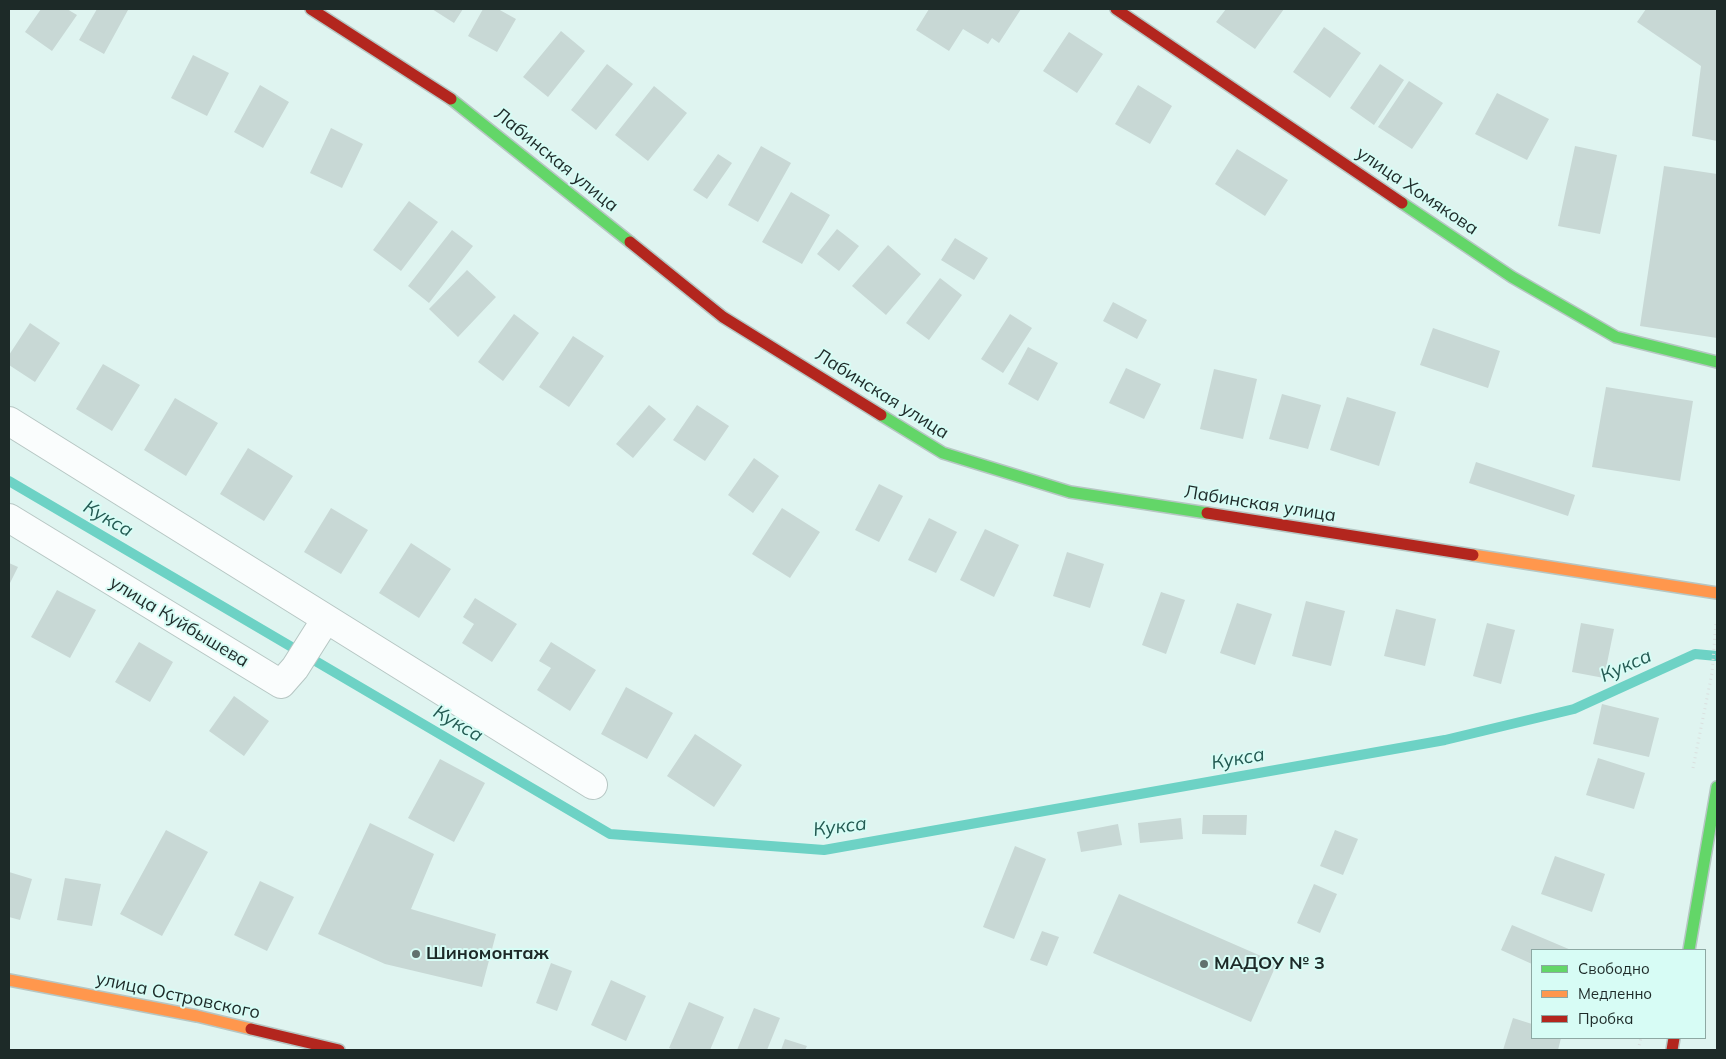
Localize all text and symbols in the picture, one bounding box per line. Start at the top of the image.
street label: Лабинская улица [490,103,622,217]
street label: улица Хомякова [1352,142,1482,240]
street label: Лабинская улица [811,344,953,444]
street label: Лабинская улица [1183,481,1337,527]
water label: Кукса [79,496,137,542]
street label: улица Куйбышева [105,572,253,672]
water label: Кукса [1597,645,1655,687]
water label: Кукса [429,701,487,747]
water label: Кукса [1210,743,1266,775]
water label: Кукса [812,812,868,842]
place label: Шиномонтаж [426,943,549,965]
marker: Шиномонтаж [410,948,422,960]
legend [1531,949,1706,1039]
place label: МАДОУ № 3 [1214,953,1325,975]
marker: МАДОУ № 3 [1198,958,1210,970]
text: Свободно [1578,959,1650,978]
street label: улица Островского [94,968,262,1024]
text: Медленно [1578,984,1652,1003]
text: Пробка [1578,1009,1633,1028]

